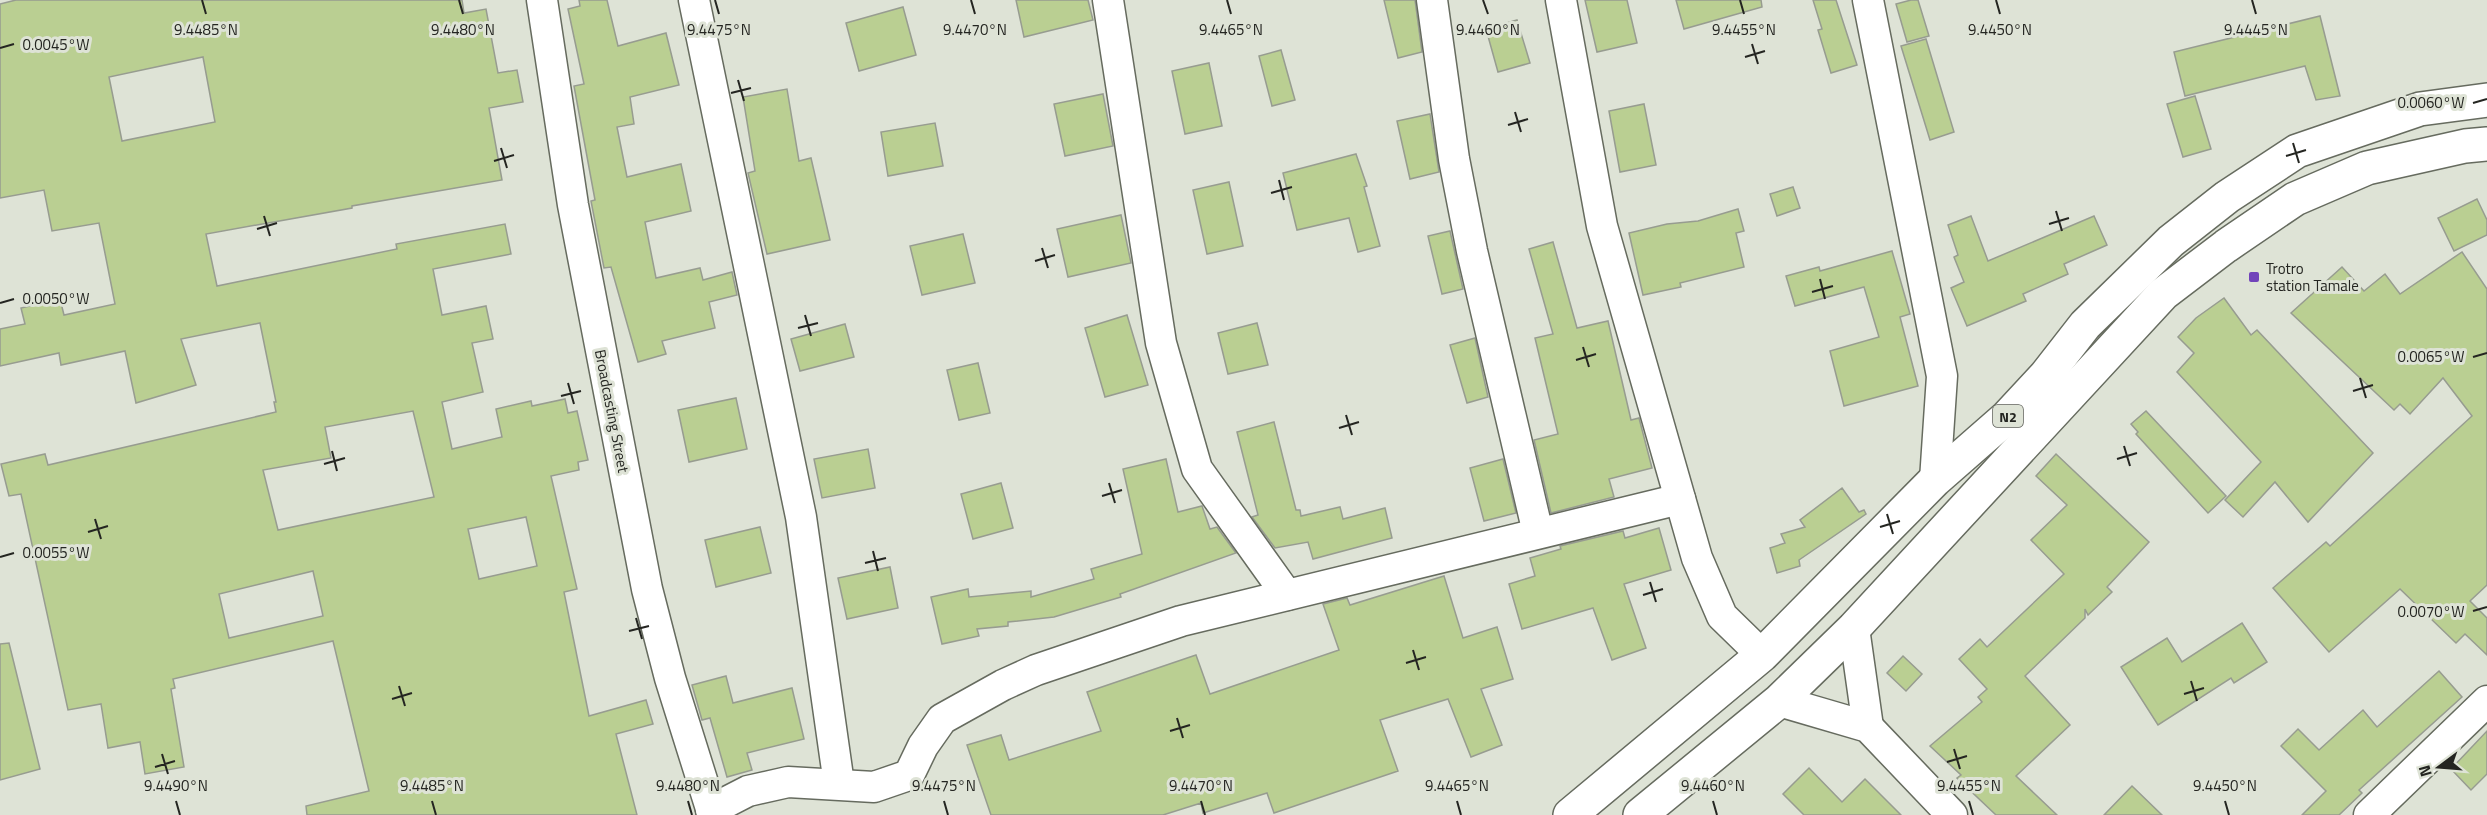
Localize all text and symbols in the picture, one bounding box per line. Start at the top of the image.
text: 9.4485°N [174,18,238,41]
text: 9.4480°N [431,18,495,41]
text: 9.4475°N [687,18,751,41]
text: 9.4470°N [943,18,1007,41]
text: 9.4465°N [1199,18,1263,41]
text: 9.4460°N [1456,18,1520,41]
text: 9.4455°N [1712,18,1776,41]
text: 9.4450°N [1968,18,2032,41]
text: 9.4445°N [2224,18,2288,41]
text: 0.0045°W [23,33,89,56]
text: 0.0060°W [2398,91,2464,114]
place label: Trotro station Tamale [2266,257,2359,297]
marker: Trotro station Tamale [2247,270,2261,284]
text: 0.0050°W [23,287,89,310]
text: 0.0065°W [2398,345,2464,368]
street label: Broadcasting Street [589,347,635,475]
road number: N2 [1993,405,2023,427]
text: 0.0055°W [23,541,89,564]
text: 0.0070°W [2398,600,2464,623]
north arrow [2409,737,2469,797]
text: N [2412,762,2438,780]
text: 9.4490°N [144,774,208,797]
text: 9.4485°N [400,774,464,797]
text: 9.4480°N [656,774,720,797]
text: 9.4475°N [912,774,976,797]
text: 9.4470°N [1169,774,1233,797]
text: 9.4465°N [1425,774,1489,797]
text: 9.4460°N [1681,774,1745,797]
text: 9.4455°N [1937,774,2001,797]
text: 9.4450°N [2193,774,2257,797]

